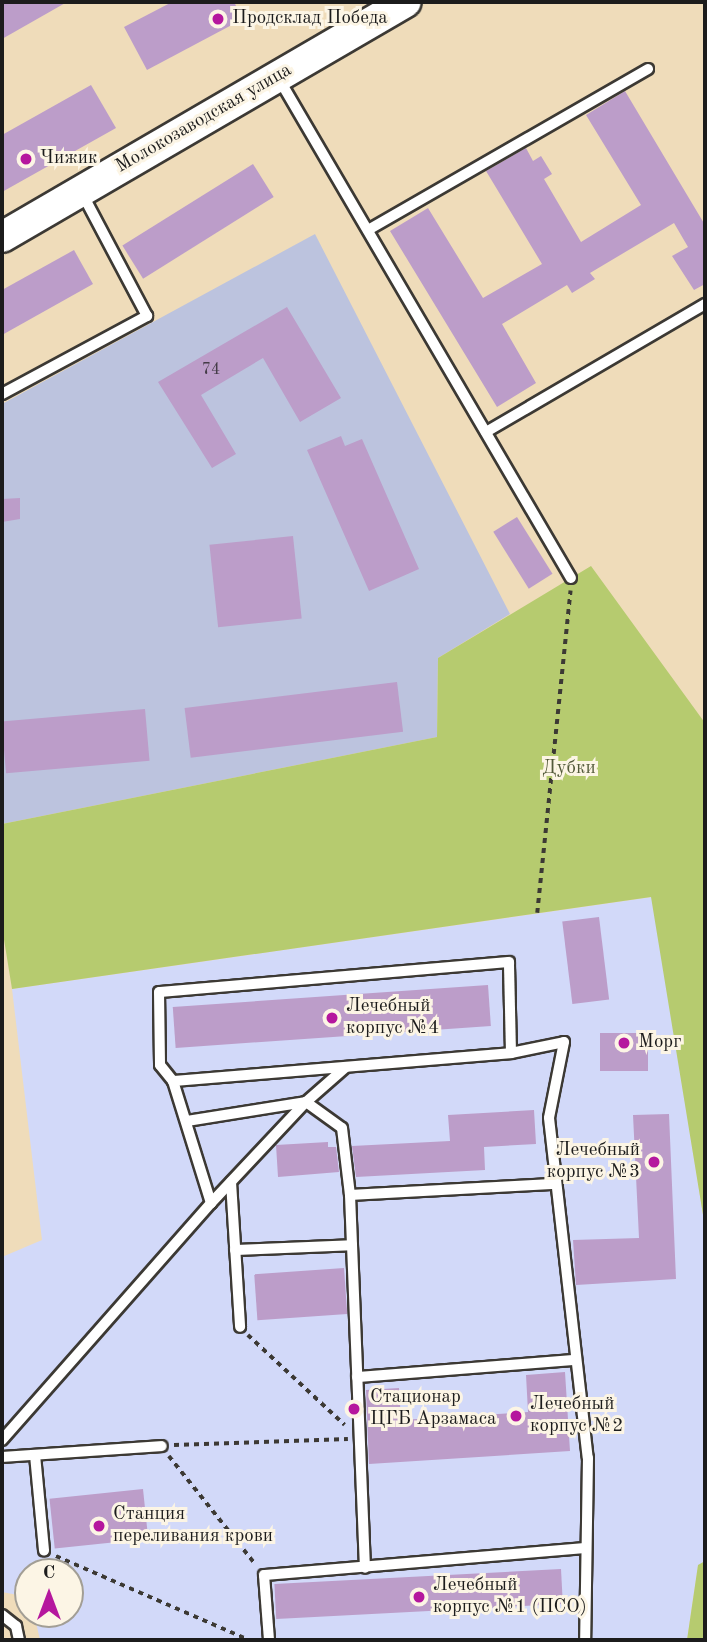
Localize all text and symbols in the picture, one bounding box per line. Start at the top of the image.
place label: Продсклад Победа [232,8,388,30]
marker: Продсклад Победа [210,11,226,27]
street label: Молокозаводская улица [112,59,296,179]
place label: Чижик [40,148,98,170]
marker: Чижик [18,151,34,167]
house number: 74 [202,360,220,380]
park label: Дубки [542,758,596,780]
place label: Лечебный корпус №4 [346,996,439,1040]
marker: Лечебный корпус №4 [324,1010,340,1026]
place label: Морг [638,1032,681,1054]
marker: Морг [616,1035,632,1051]
place label: Лечебный корпус №3 [547,1140,640,1184]
marker: Лечебный корпус №3 [646,1154,662,1170]
place label: Стационар ЦГБ Арзамаса [370,1387,496,1431]
place label: Лечебный корпус №2 [530,1394,623,1438]
marker: Стационар ЦГБ Арзамаса [344,1399,364,1419]
marker: Лечебный корпус №2 [508,1408,524,1424]
place label: Станция переливания крови [113,1504,273,1548]
marker: Станция переливания крови [91,1518,107,1534]
north arrow [14,1558,84,1628]
text: С [43,1564,55,1583]
place label: Лечебный корпус №1 (ПСО) [433,1575,587,1619]
marker: Лечебный корпус №1 (ПСО) [411,1589,427,1605]

